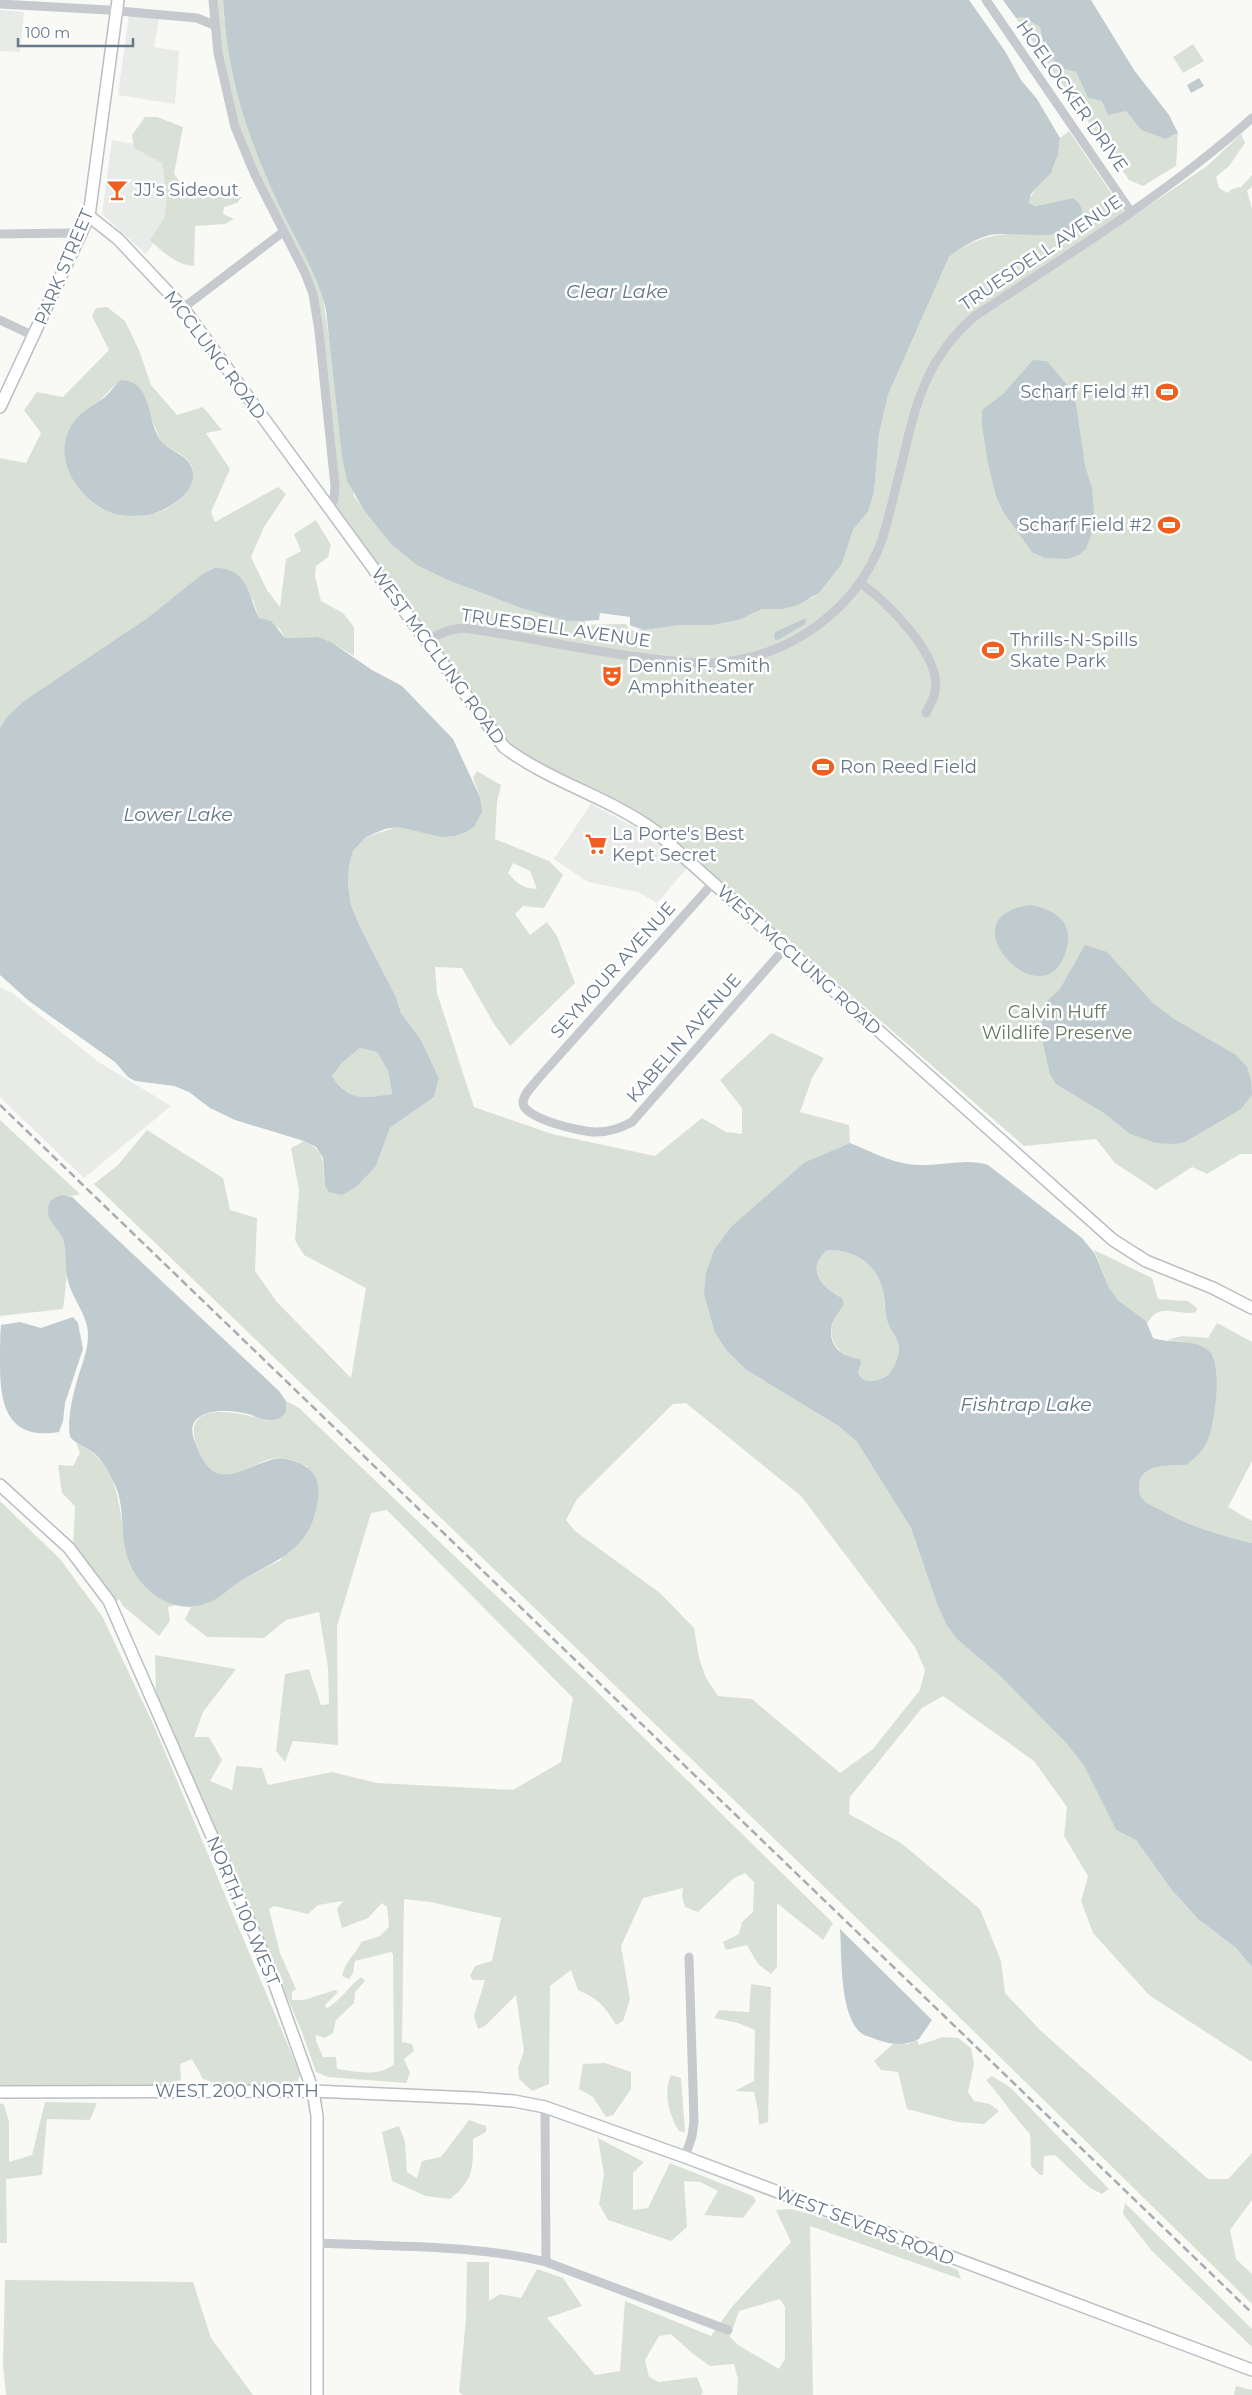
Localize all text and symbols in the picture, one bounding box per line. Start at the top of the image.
scale bar [18,15,132,47]
street label: HOELOCKER DRIVE [1011,16,1133,176]
text: 100 m [25,23,70,42]
bar icon: JJ's Sideout [104,177,130,203]
place label: JJ's Sideout [133,179,239,201]
street label: TRUESDELL AVENUE [956,190,1126,316]
street label: PARK STREET [30,205,99,328]
water label: Clear Lake [566,280,668,303]
street label: MCCLUNG ROAD [159,286,271,424]
sports icon: Scharf Field #1 [1154,379,1180,405]
place label: Scharf Field #1 [1020,381,1150,403]
sports icon: Scharf Field #2 [1156,512,1182,538]
place label: Scharf Field #2 [1018,514,1152,536]
street label: WEST MCCLUNG ROAD [366,563,510,749]
street label: TRUESDELL AVENUE [460,604,652,652]
place label: Thrills-N-Spills Skate Park [1010,629,1138,672]
sports icon: Thrills-N-Spills Skate Park [980,637,1006,663]
place label: Dennis F. Smith Amphitheater [628,655,771,698]
theatre icon: Dennis F. Smith Amphitheater [599,663,625,689]
sports icon: Ron Reed Field [810,754,836,780]
place label: Ron Reed Field [840,756,977,778]
water label: Lower Lake [123,803,233,826]
place label: La Porte's Best Kept Secret [612,823,744,866]
supermarket icon: La Porte's Best Kept Secret [583,831,609,857]
street label: WEST MCCLUNG ROAD [712,880,886,1040]
street label: SEYMOUR AVENUE [546,897,680,1043]
street label: KABELIN AVENUE [622,969,746,1107]
park label: Calvin Huff Wildlife Preserve [982,1001,1132,1044]
water label: Fishtrap Lake [960,1393,1092,1416]
street label: NORTH 100 WEST [202,1833,285,1990]
street label: WEST 200 NORTH [155,2080,319,2102]
street label: WEST SEVERS ROAD [773,2182,957,2270]

